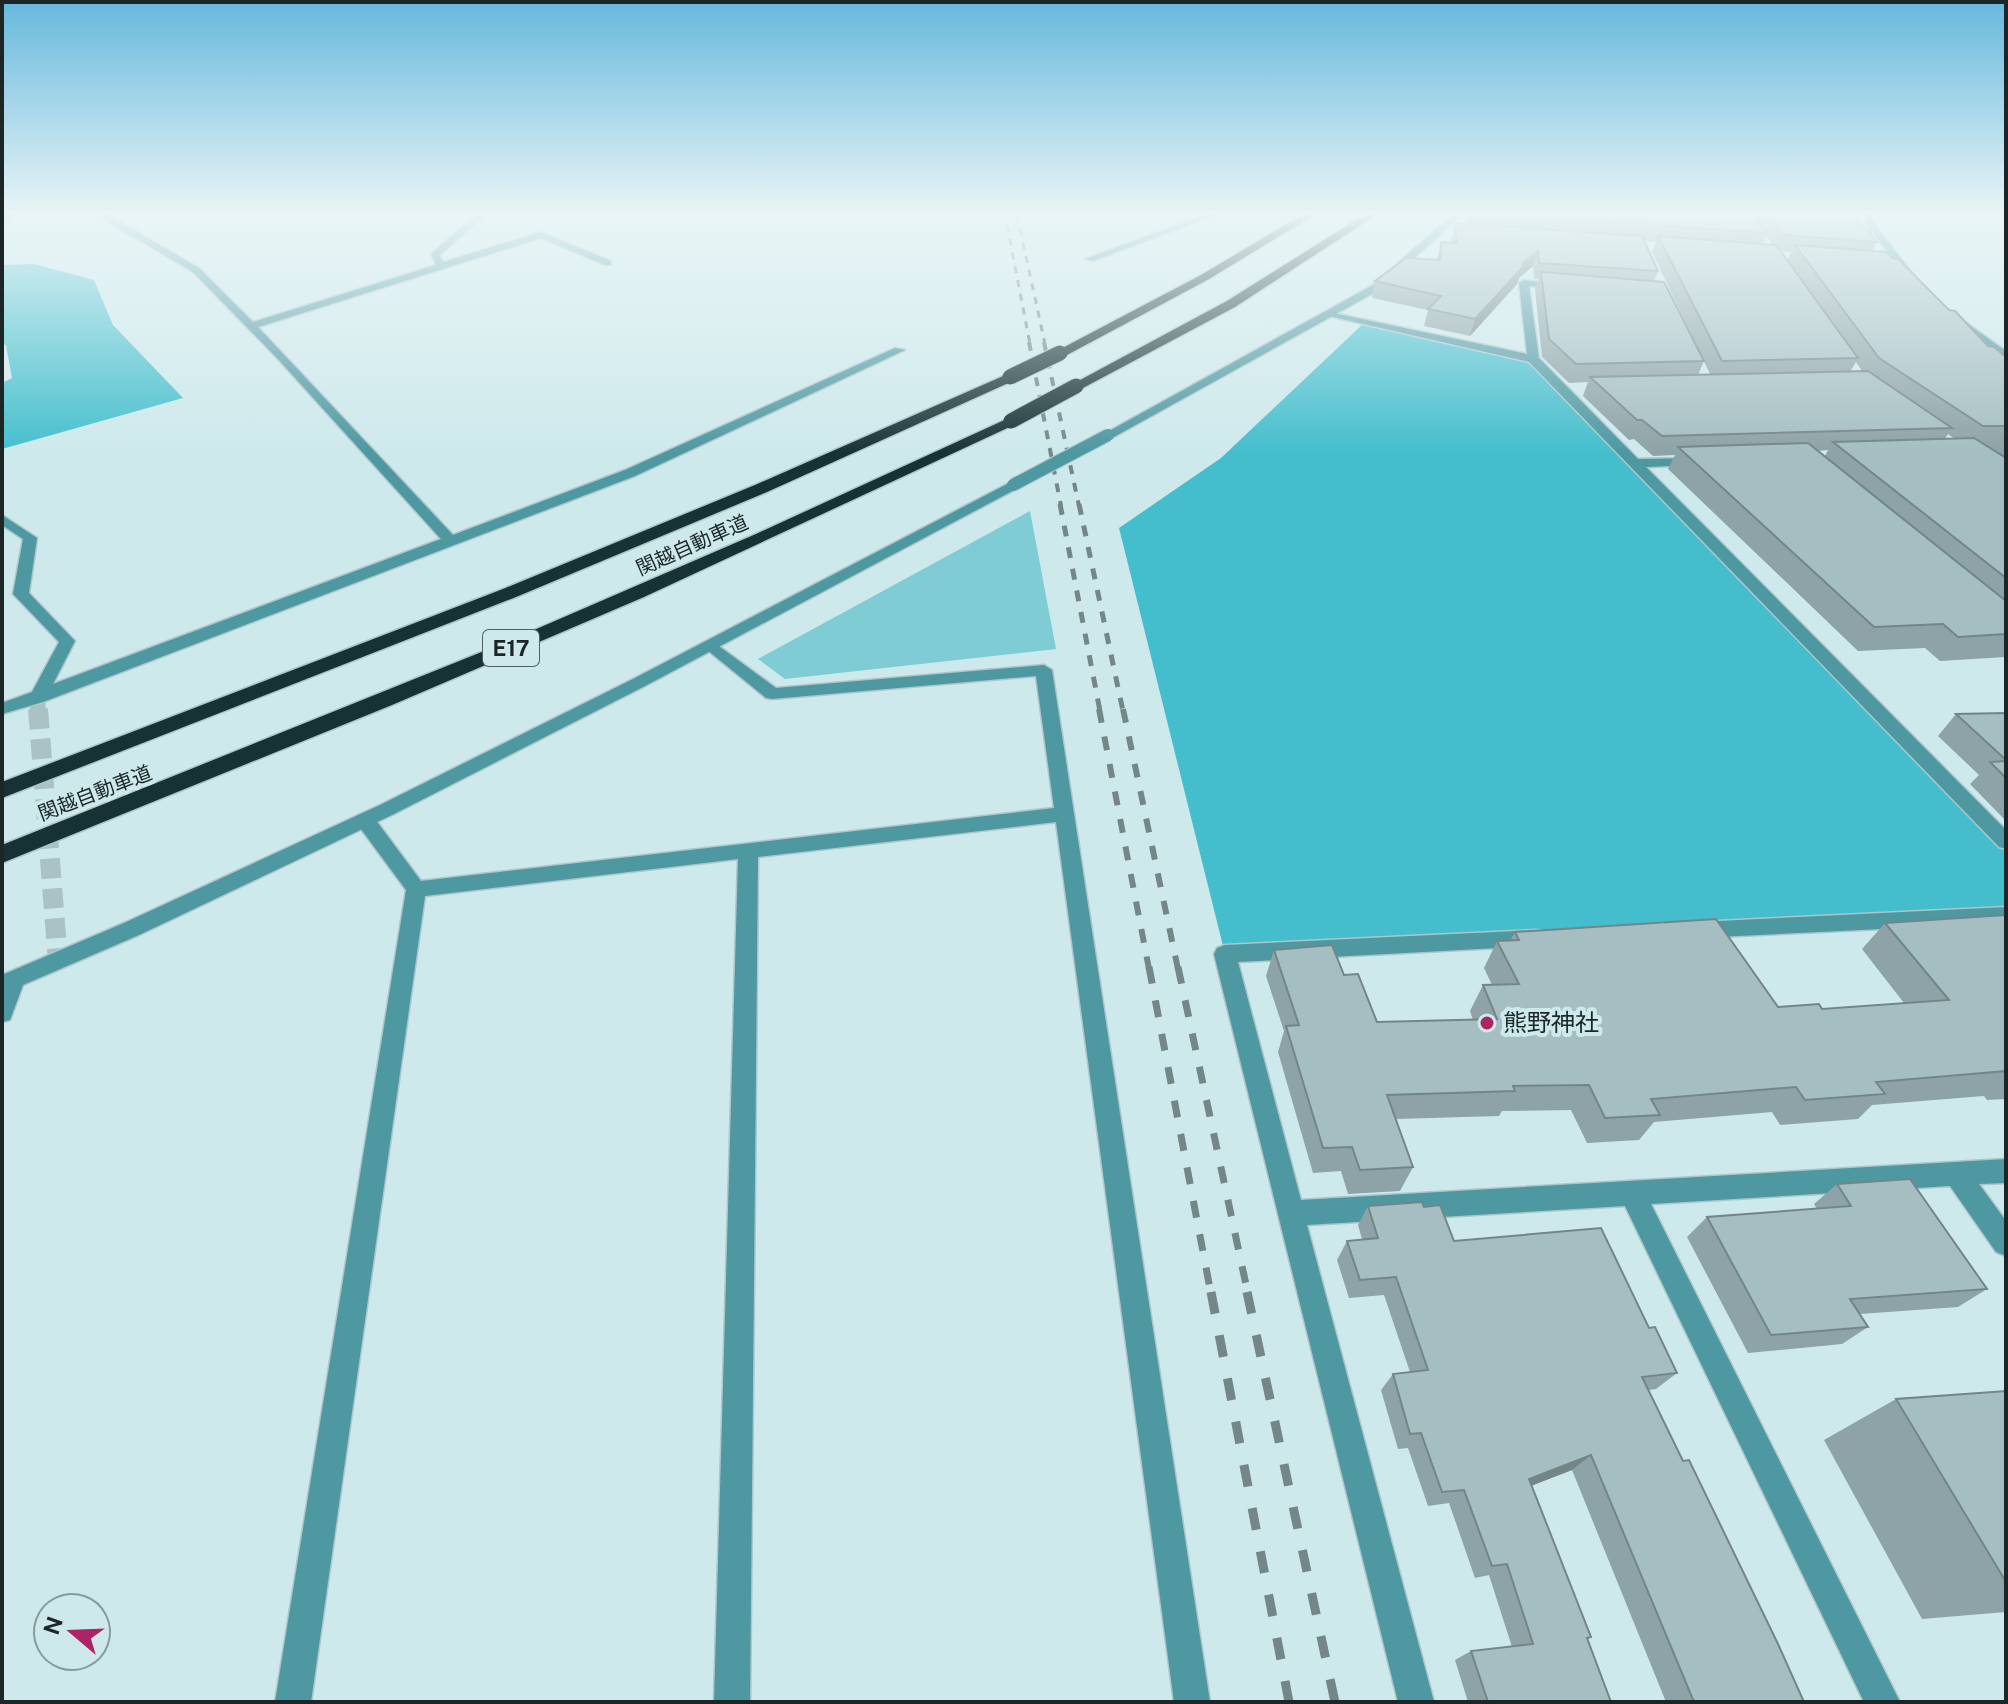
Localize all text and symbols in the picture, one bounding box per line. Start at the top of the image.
street label: 関越自動車道 [632,510,752,580]
road number: E17 [483,630,539,666]
street label: 関越自動車道 [35,760,155,826]
place label: 熊野神社 [1503,1008,1599,1036]
marker: 熊野神社 [1478,1014,1496,1032]
north arrow [32,1592,112,1672]
text: N [38,1613,68,1638]

